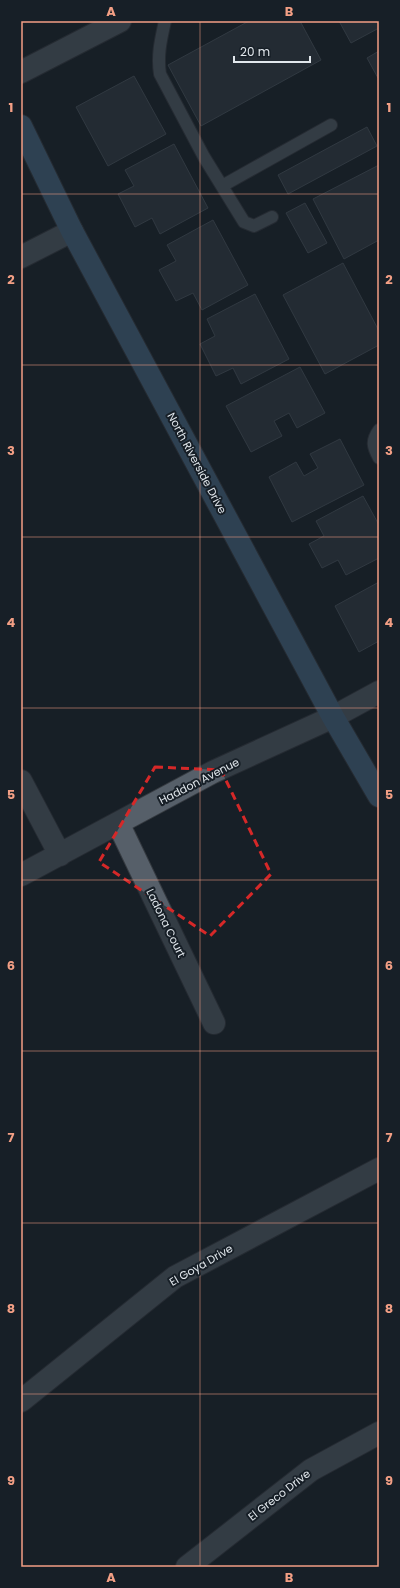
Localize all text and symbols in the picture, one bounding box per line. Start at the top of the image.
text: A [106,2,116,21]
text: B [285,2,294,21]
scale bar [234,38,310,64]
text: 20 m [240,43,270,60]
text: 1 [9,98,13,117]
text: 1 [387,98,391,117]
text: 2 [7,270,15,289]
text: 2 [385,270,393,289]
street label: North Riverside Drive [164,410,231,517]
text: 3 [7,441,15,460]
text: 3 [385,441,393,460]
text: 4 [7,613,16,632]
text: 4 [385,613,394,632]
street label: Haddon Avenue [156,754,242,808]
text: 5 [7,785,15,804]
text: 5 [385,785,393,804]
street label: Ladona Court [142,886,190,960]
text: 6 [7,956,15,975]
text: 6 [385,956,393,975]
text: 7 [8,1128,15,1147]
text: 7 [386,1128,393,1147]
street label: El Goya Drive [166,1240,236,1290]
text: 8 [7,1299,15,1318]
text: 8 [385,1299,393,1318]
street label: El Greco Drive [245,1465,314,1524]
text: 9 [7,1471,15,1490]
text: 9 [385,1471,393,1490]
text: A [106,1568,116,1587]
text: B [285,1568,294,1587]

